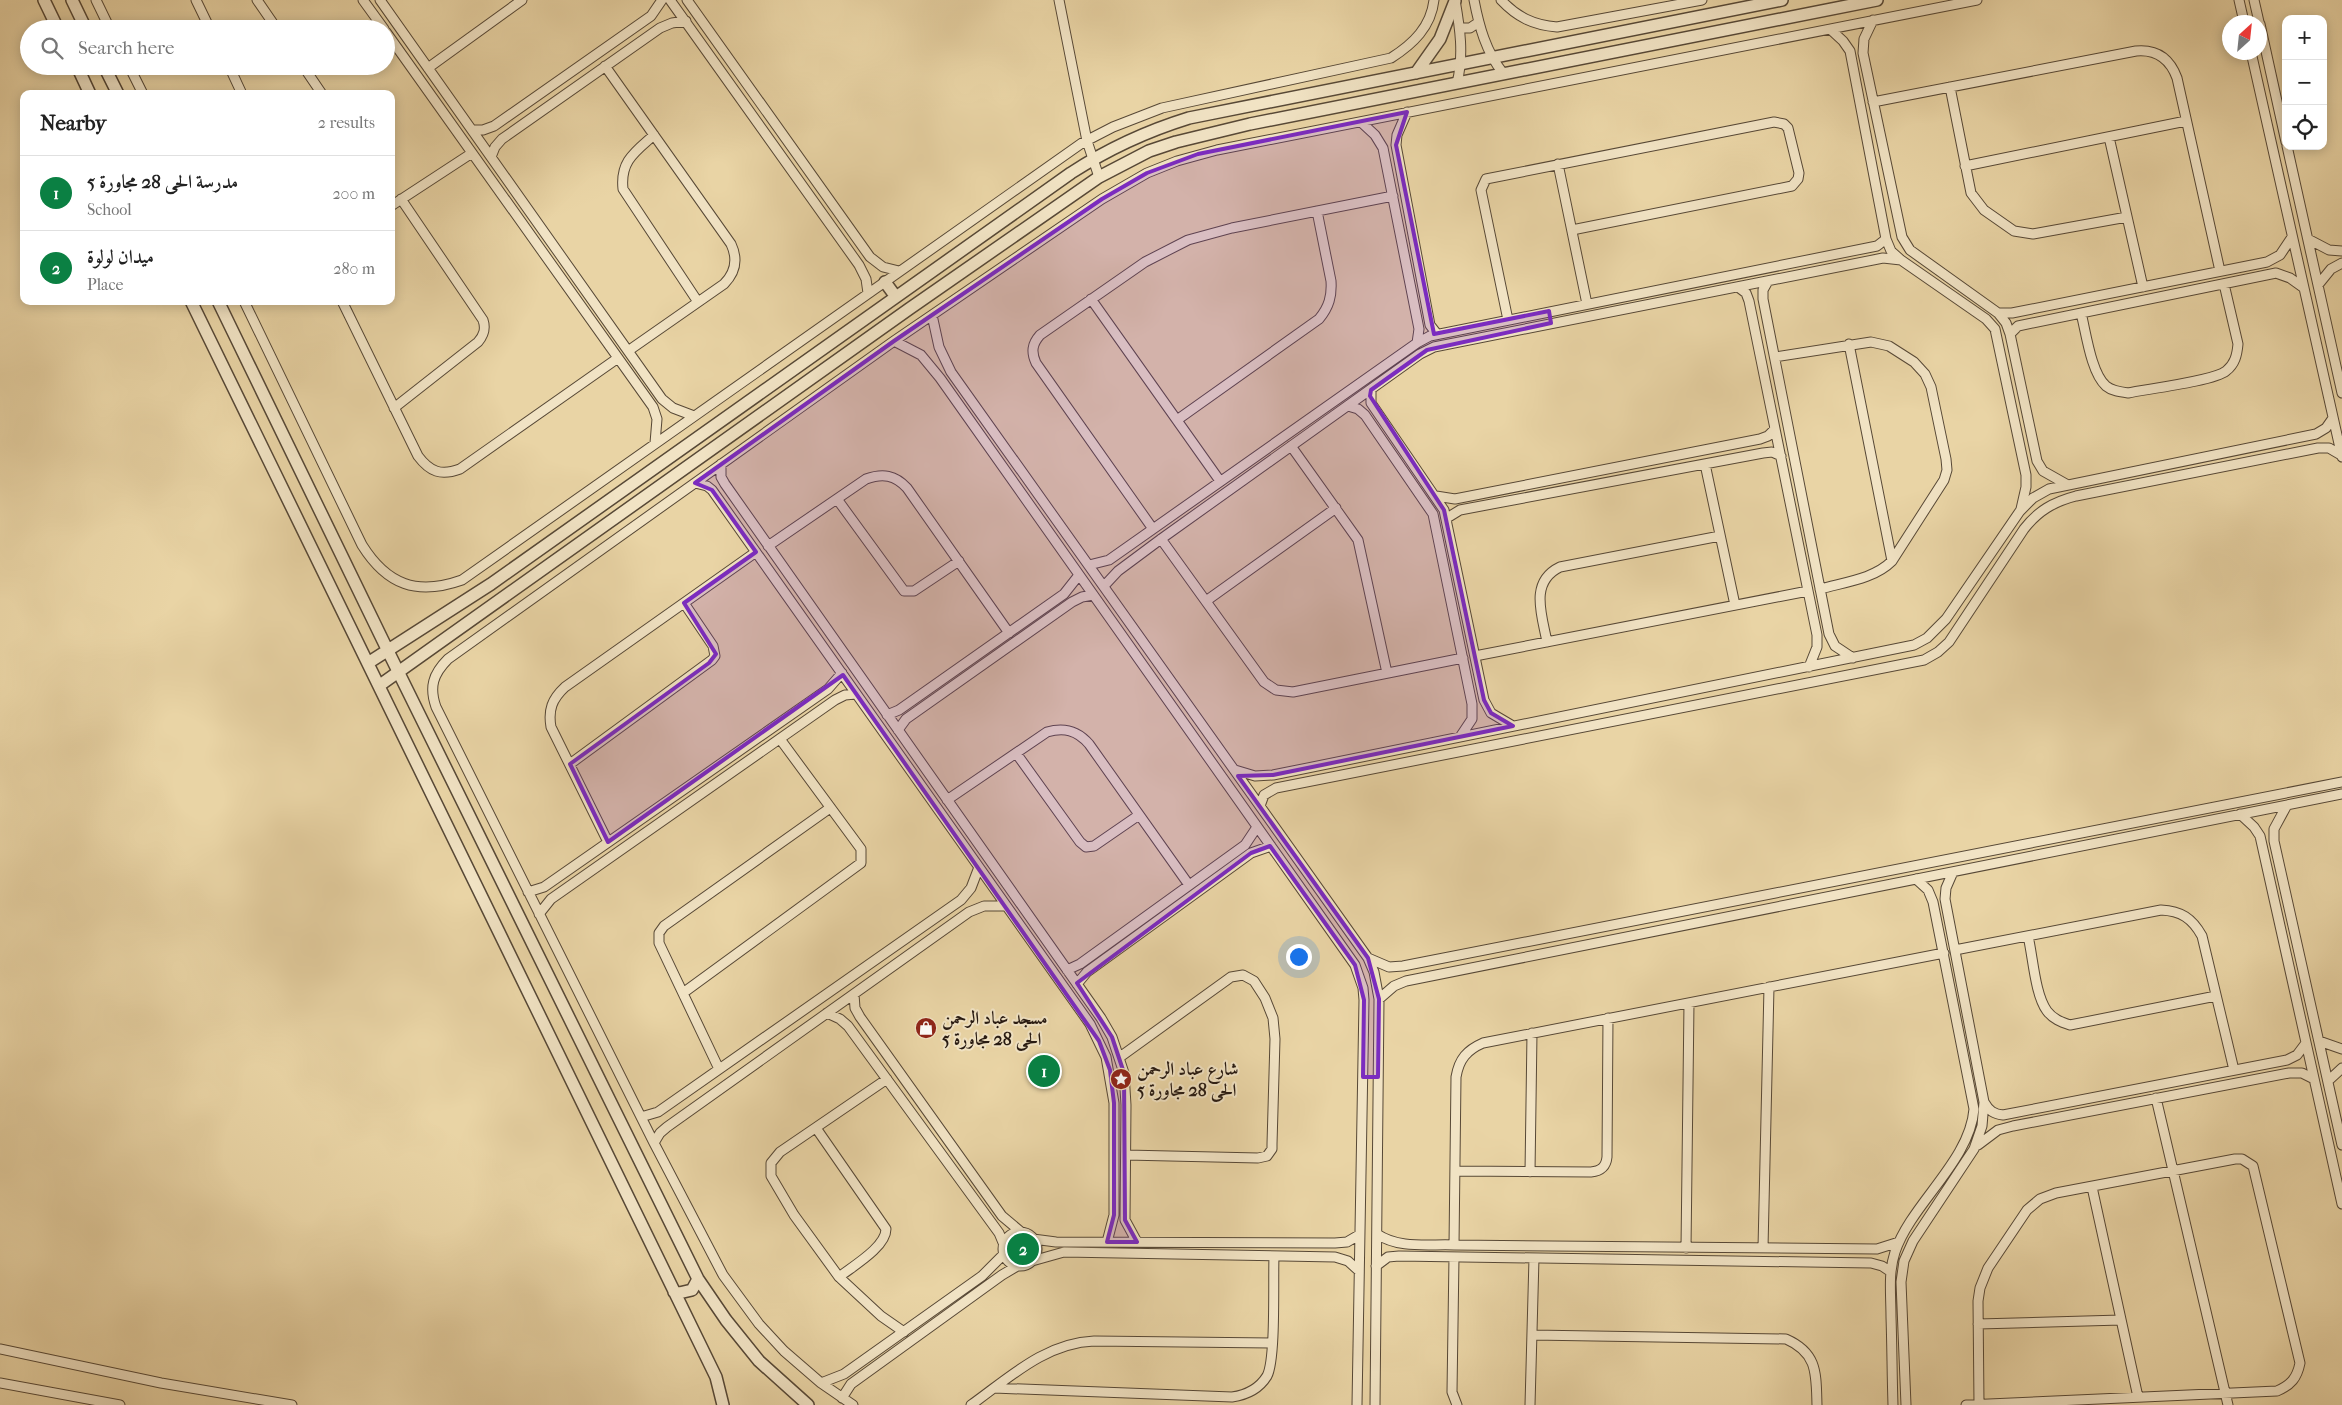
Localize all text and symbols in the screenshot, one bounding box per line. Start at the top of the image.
north arrow [2222,15,2267,60]
map controls [2282,15,2327,150]
button: + [2282,15,2327,60]
search box [20,20,395,75]
icon: search [38,34,66,62]
text: Search here [78,37,174,59]
button: − [2282,60,2327,105]
button: locate [2282,105,2327,150]
text: Nearby [40,111,106,135]
text: 2 results [318,113,375,132]
text: مدرسة الحى 28 مجاورة 5 [87,171,238,193]
text: 1 [53,184,59,203]
text: 200 m [332,184,375,203]
text: School [87,200,132,219]
text: ميدان لولوة [87,246,154,268]
text: 2 [52,259,60,278]
text: 280 m [333,259,375,278]
text: Place [87,275,123,294]
your location [1286,944,1312,970]
place label: مسجد عباد الرحمن الحى 28 مجاورة 5 [942,1008,1048,1051]
shop icon: مسجد عباد الرحمن الحى 28 مجاورة 5 [914,1016,938,1040]
pin: 1 [1028,1052,1060,1090]
place label: شارع عباد الرحمن الحى 28 مجاورة 5 [1137,1059,1238,1102]
place icon: شارع عباد الرحمن الحى 28 مجاورة 5 [1109,1067,1133,1091]
pin: 2 [1007,1230,1039,1268]

